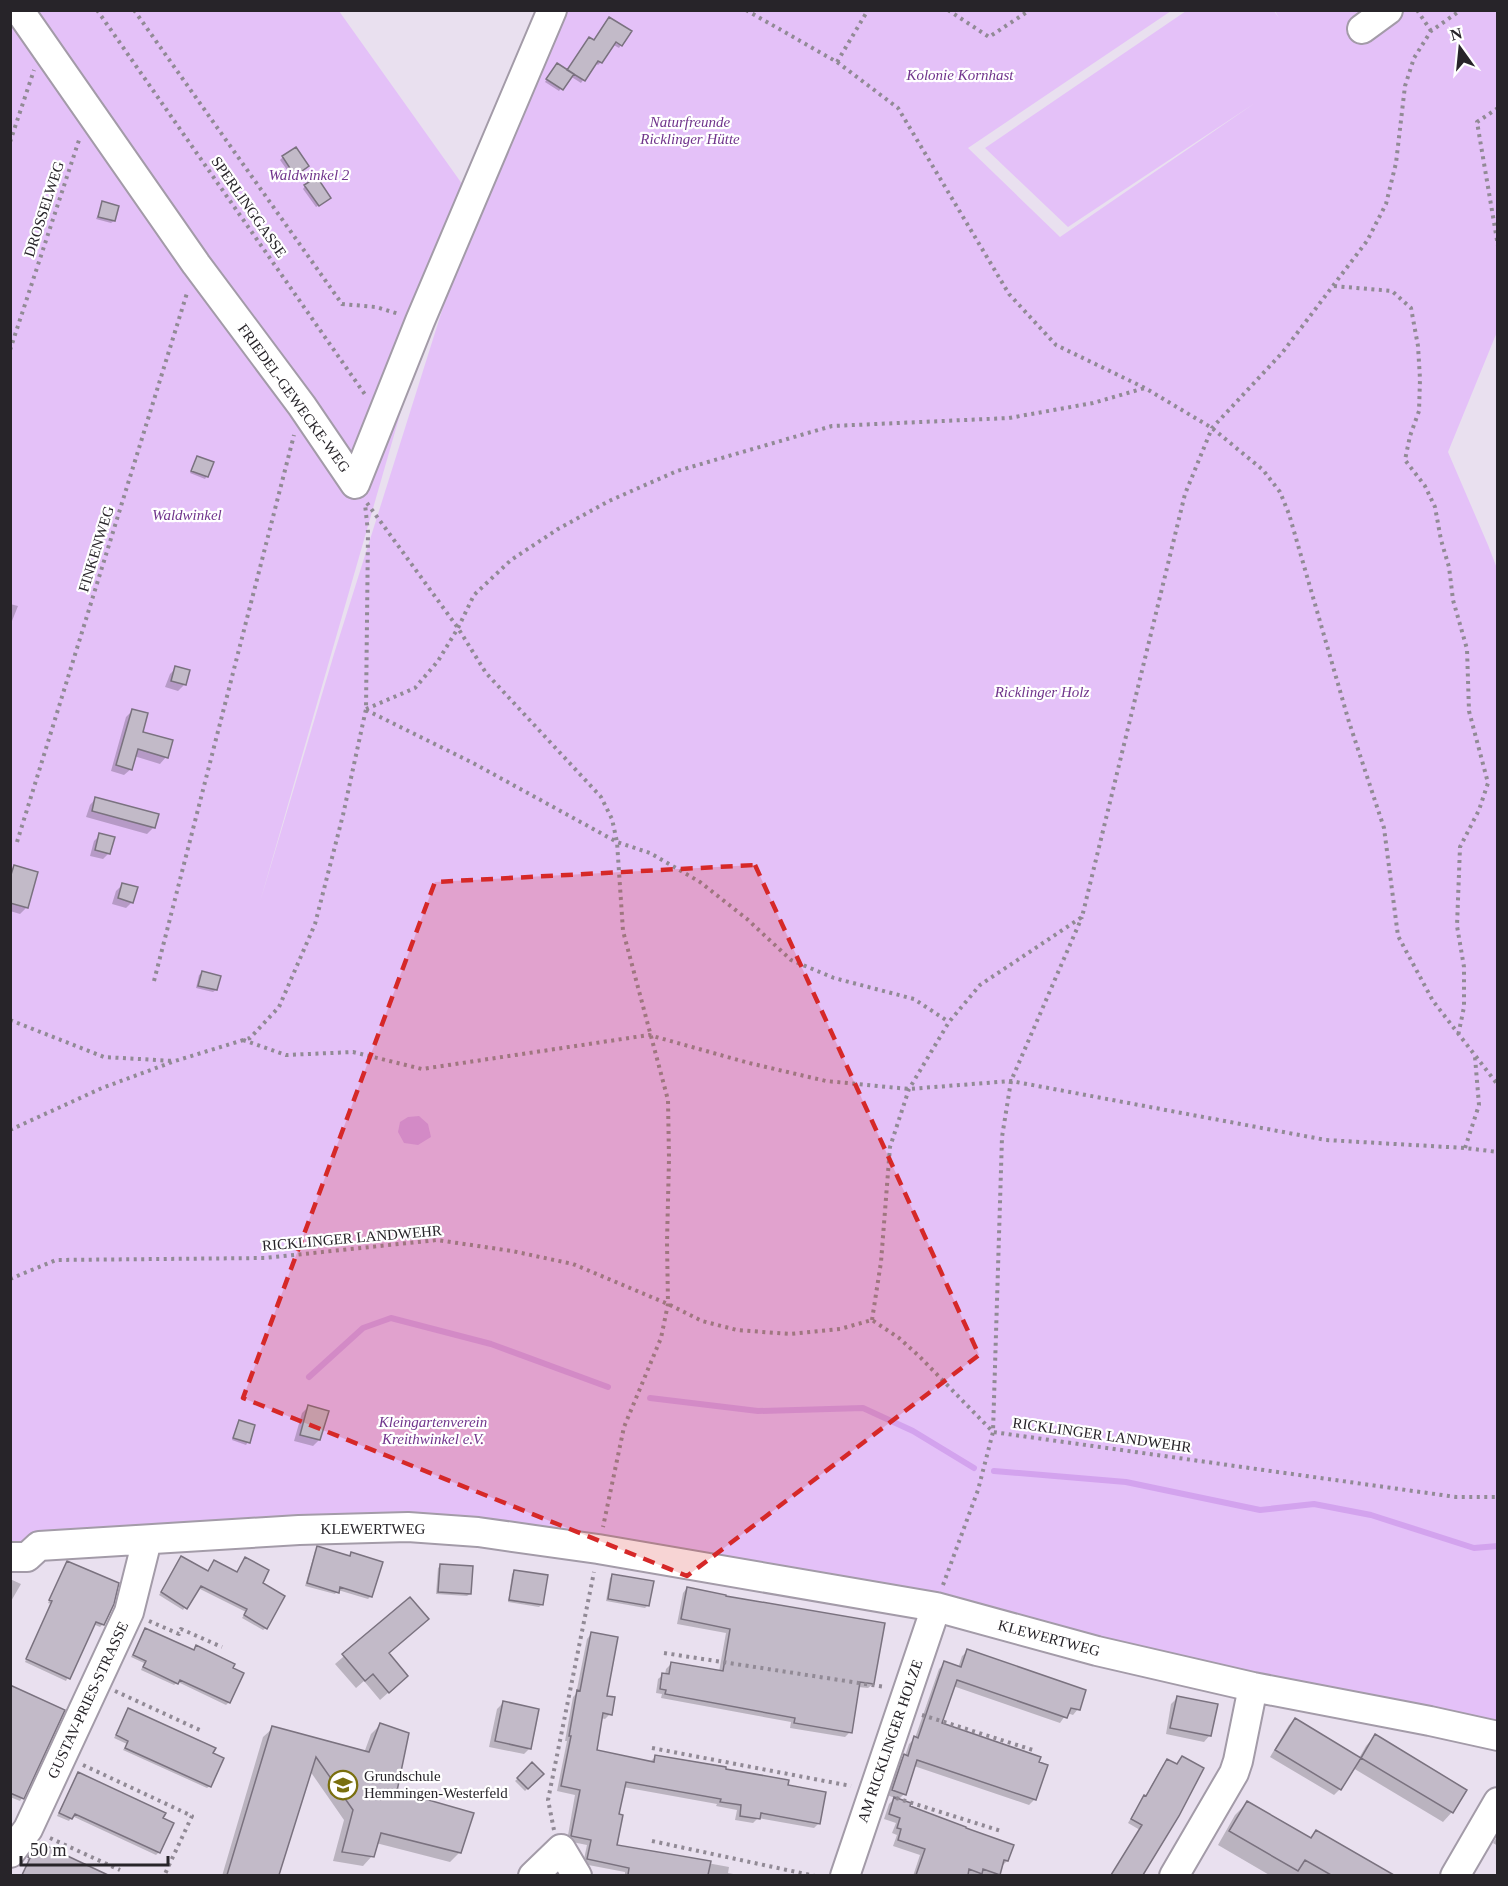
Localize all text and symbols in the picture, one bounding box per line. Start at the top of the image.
north arrow [1430,18,1490,78]
text: N [1448,24,1464,44]
park label: Kolonie Kornhast [905,67,1014,83]
park label: Naturfreunde Ricklinger Hütte [639,114,740,147]
street label: SPERLINGGASSE [208,154,290,260]
street label: DROSSELWEG [21,159,67,259]
park label: Waldwinkel 2 [269,167,350,183]
street label: FRIEDEL-GEWECKE-WEG [235,321,353,475]
street label: FINKENWEG [75,504,117,594]
park label: Waldwinkel [152,507,222,523]
park label: Ricklinger Holz [994,684,1089,700]
street label: RICKLINGER LANDWEHR [261,1222,443,1254]
park label: Kleingartenverein Kreithwinkel e.V. [378,1414,487,1447]
street label: RICKLINGER LANDWEHR [1012,1415,1192,1455]
street label: KLEWERTWEG [321,1521,426,1537]
street label: KLEWERTWEG [996,1617,1102,1659]
street label: GUSTAV-PRIES-STRASSE [45,1619,131,1781]
street label: AM RICKLINGER HOLZE [854,1657,926,1825]
place label: Grundschule Hemmingen-Westerfeld [364,1768,508,1801]
school or university icon: Grundschule Hemmingen-Westerfeld [327,1769,359,1801]
scale bar [21,1829,168,1867]
text: 50 m [30,1840,67,1860]

